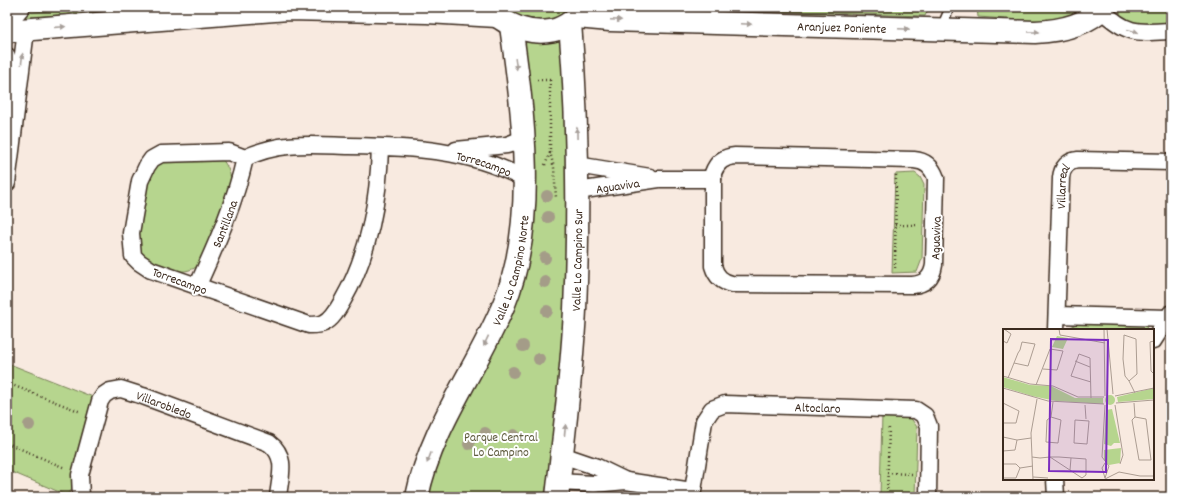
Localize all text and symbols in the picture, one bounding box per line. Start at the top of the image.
one-way arrow [610,16,622,23]
street label: Aranjuez Poniente [797,18,887,40]
one-way arrow [740,21,753,27]
one-way arrow [54,24,66,31]
one-way arrow [898,25,910,32]
one-way arrow [1127,28,1139,34]
one-way arrow [1028,29,1041,35]
one-way arrow [19,53,26,65]
one-way arrow [513,58,519,70]
one-way arrow [574,126,580,139]
street label: Torrecampo [454,148,514,183]
street label: Villarreal [1053,160,1076,209]
street label: Aguaviva [595,175,642,200]
street label: Santillana [209,197,245,251]
street label: Valle Lo Campino Sur [568,209,589,312]
street label: Valle Lo Campino Norte [489,214,536,329]
street label: Aguaviva [927,215,948,260]
street label: Torrecampo [149,264,209,301]
inset map [1003,329,1154,480]
one-way arrow [483,336,489,348]
street label: Villarobledo [133,387,194,425]
street label: Altoclaro [794,399,841,420]
one-way arrow [561,424,568,437]
park label: Parque Central Lo Campino [464,429,538,463]
one-way arrow [425,452,431,464]

